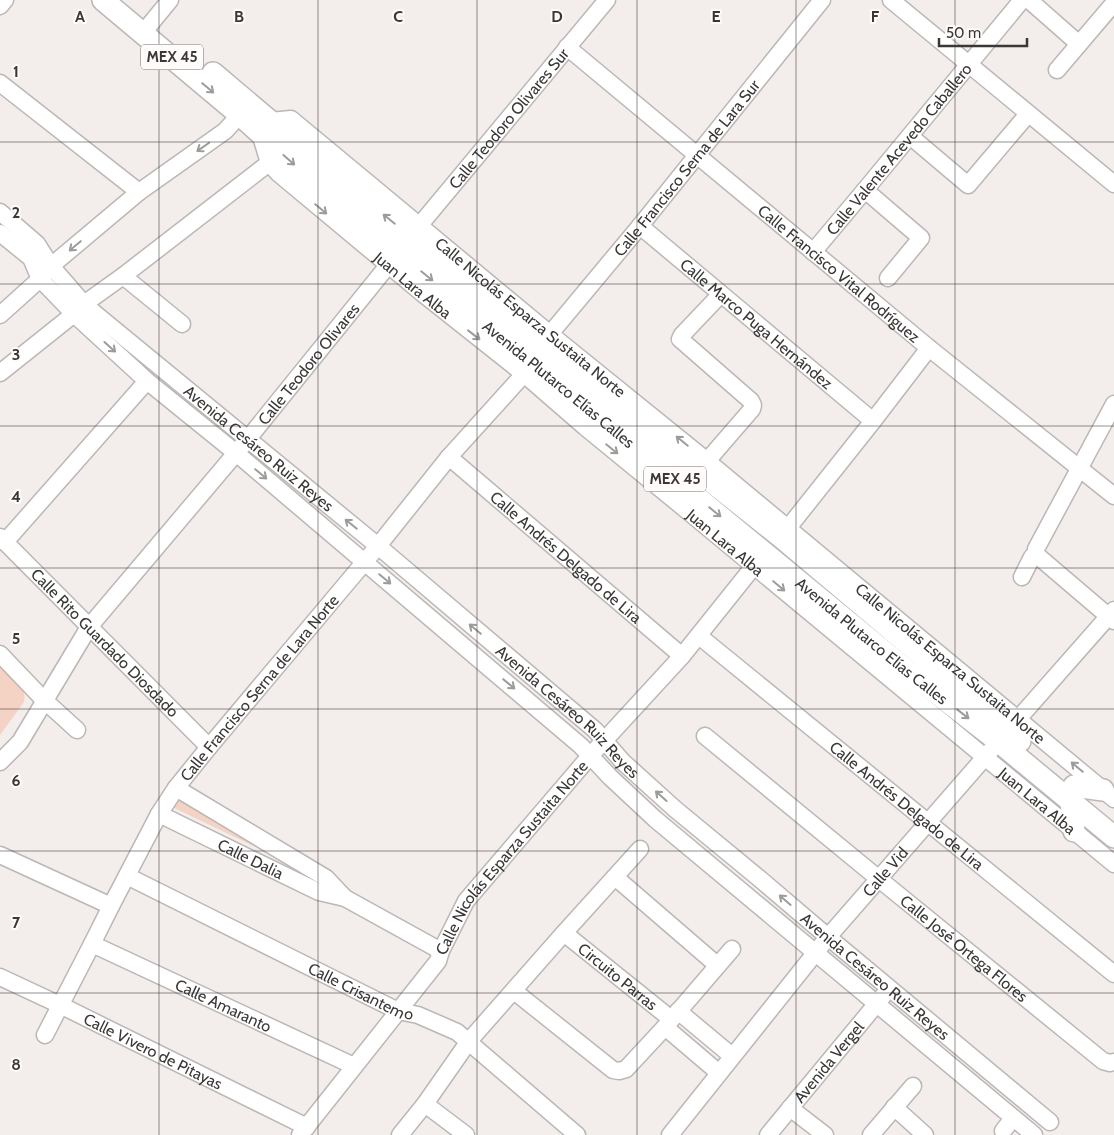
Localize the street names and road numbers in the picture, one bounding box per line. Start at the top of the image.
road number: MEX 45 [141,44,203,70]
street label: Calle Teodoro Olivares Sur [445,44,573,193]
street label: Calle Valente Acevedo Caballero [822,59,976,239]
street label: Calle Francisco Serna de Lara Sur [610,76,764,260]
street label: Calle Francisco Vital Rodríguez [754,201,924,347]
street label: Calle Nicolás Esparza Sustaita Norte [431,234,629,401]
street label: Juan Lara Alba [369,247,455,323]
street label: Calle Marco Puga Hernández [676,255,837,394]
street label: Calle Teodoro Olivares [254,299,364,429]
street label: Avenida Plutarco Elías Calles [479,317,638,452]
street label: Avenida Cesáreo Ruiz Reyes [180,382,338,516]
road number: MEX 45 [644,466,706,492]
street label: Calle Andrés Delgado de Lira [486,487,646,628]
street label: Juan Lara Alba [682,505,768,580]
street label: Calle Rito Guardado Diosdado [27,565,183,721]
street label: Avenida Plutarco Elías Calles [792,574,952,709]
street label: Calle Nicolás Esparza Sustaita Norte [851,579,1049,748]
street label: Calle Francisco Serna de Lara Norte [176,591,343,785]
street label: Avenida Cesáreo Ruiz Reyes [492,641,643,782]
street label: Calle Andrés Delgado de Lira [826,737,988,874]
street label: Calle Nicolás Esparza Sustaita Norte [432,757,592,958]
street label: Juan Lara Alba [994,763,1080,839]
street label: Calle Dalia [214,835,287,883]
street label: Calle Vid [859,843,912,901]
street label: Calle José Ortega Flores [896,891,1032,1006]
street label: Avenida Cesáreo Ruiz Reyes [797,909,953,1044]
street label: Circuito Parras [574,939,661,1014]
street label: Calle Crisantemo [305,959,415,1024]
street label: Calle Amaranto [172,975,275,1036]
street label: Calle Vivero de Pitayas [80,1009,226,1094]
street label: Avenida Vergel [790,1017,868,1107]

